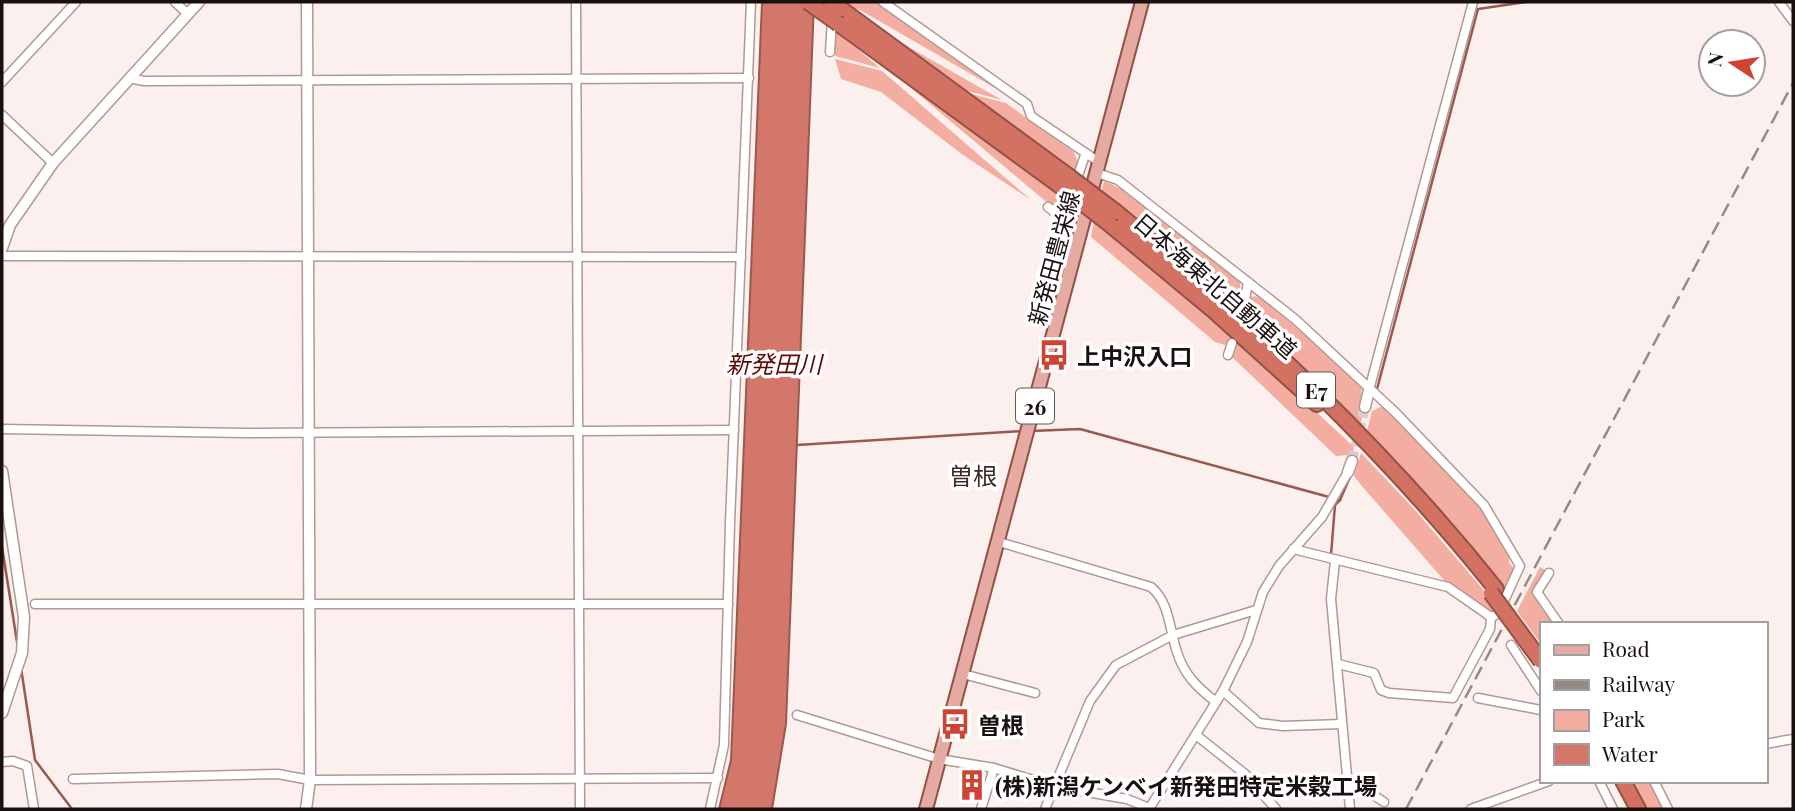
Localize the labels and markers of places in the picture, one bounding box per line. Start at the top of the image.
bus stop icon: 上中沢入口 [1037,338,1071,372]
place label: 上中沢入口 [1077,340,1192,371]
bus stop icon: 曽根 [938,707,972,741]
place label: 曽根 [978,709,1024,740]
building icon: (株)新潟ケンベイ新発田特定米穀工場 [955,768,989,802]
place label: (株)新潟ケンベイ新発田特定米穀工場 [995,770,1377,801]

